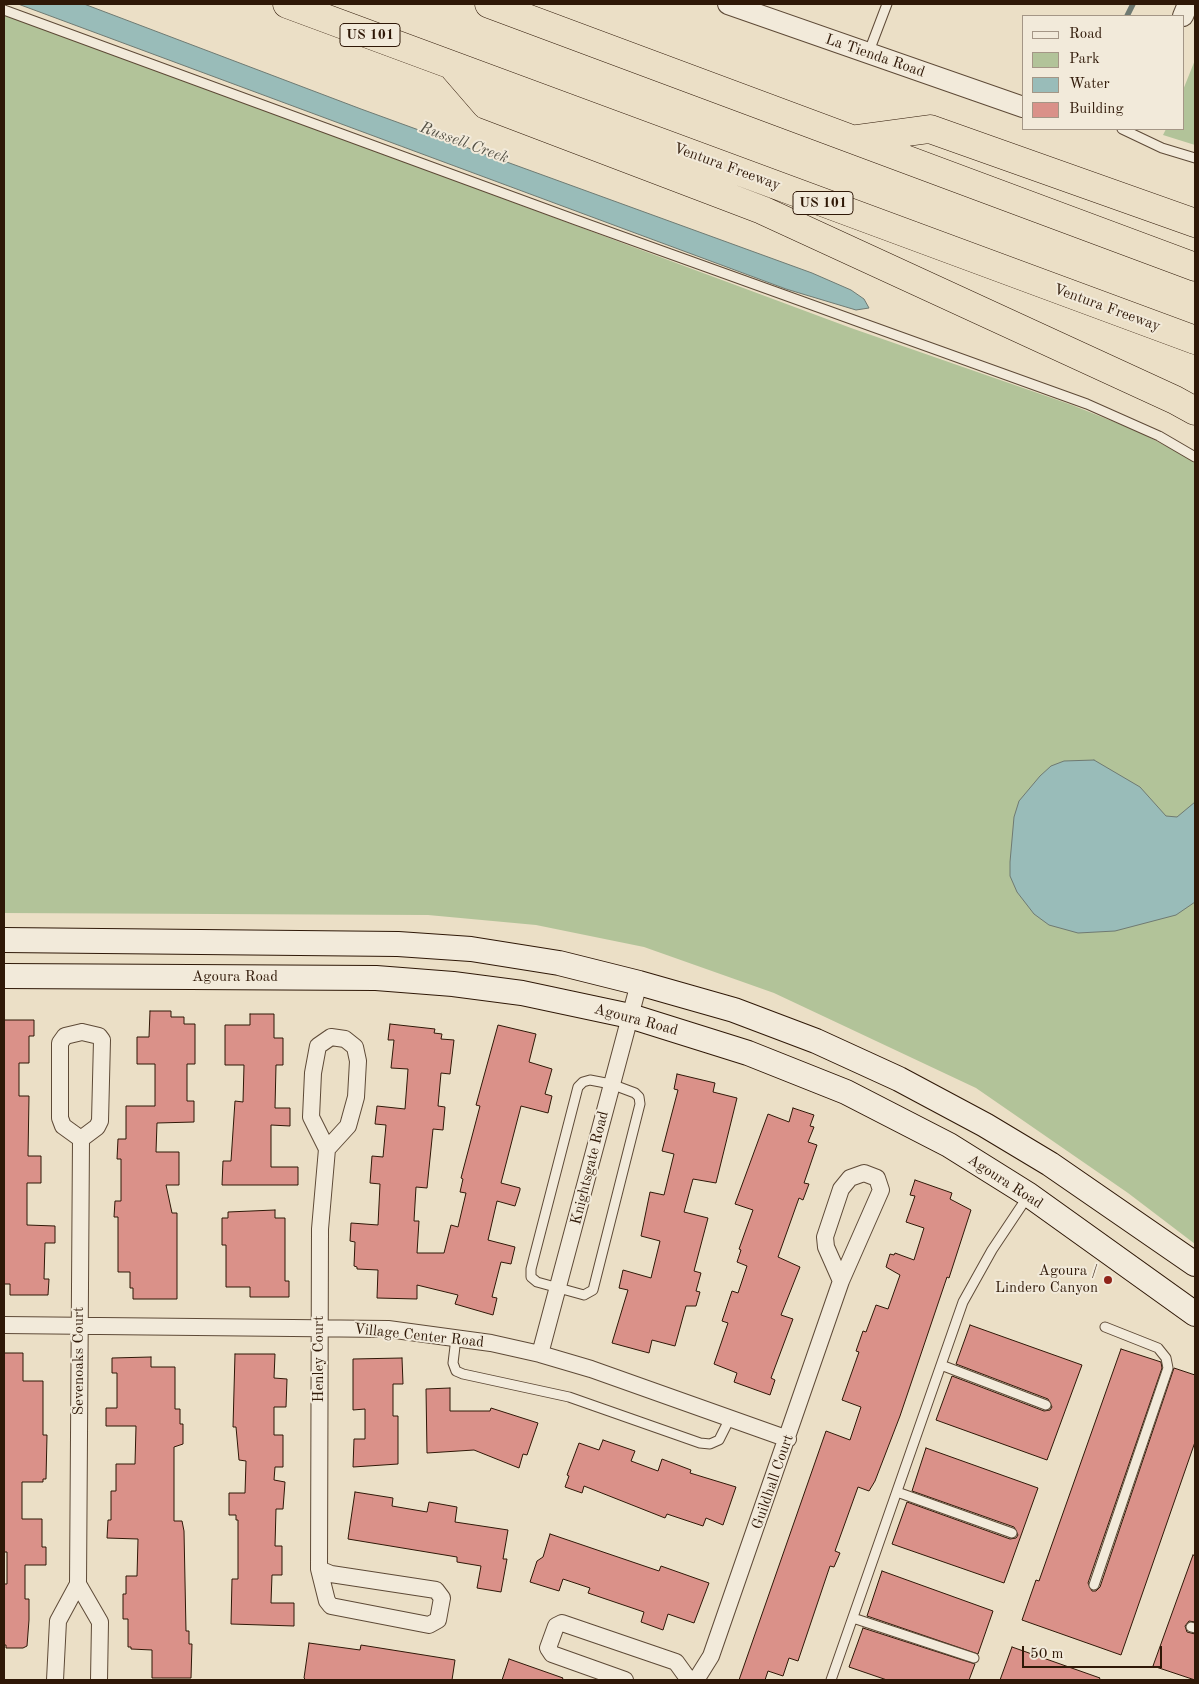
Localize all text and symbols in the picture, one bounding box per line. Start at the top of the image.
legend [1022,15,1184,130]
road number: US 101 [340,24,400,46]
text: Road [1069,27,1102,42]
street label: La Tienda Road [823,31,927,81]
text: Park [1069,52,1100,67]
text: Water [1069,77,1110,92]
text: Building [1069,102,1124,117]
water label: Russell Creek [417,118,511,168]
street label: Ventura Freeway [671,139,783,195]
road number: US 101 [793,192,853,214]
street label: Ventura Freeway [1051,280,1163,336]
street label: Agoura Road [192,968,278,986]
street label: Agoura Road [592,1000,680,1040]
street label: Knightsgate Road [567,1109,613,1227]
street label: Agoura Road [964,1151,1046,1213]
place label: Agoura / Lindero Canyon [995,1262,1098,1297]
marker: Agoura / Lindero Canyon [1102,1274,1114,1286]
street label: Sevenoaks Court [70,1307,88,1415]
street label: Henley Court [310,1316,328,1402]
street label: Village Center Road [353,1320,485,1352]
street label: Guildhall Court [748,1432,798,1532]
scale bar [1024,1636,1164,1668]
text: 50 m [1030,1647,1064,1662]

